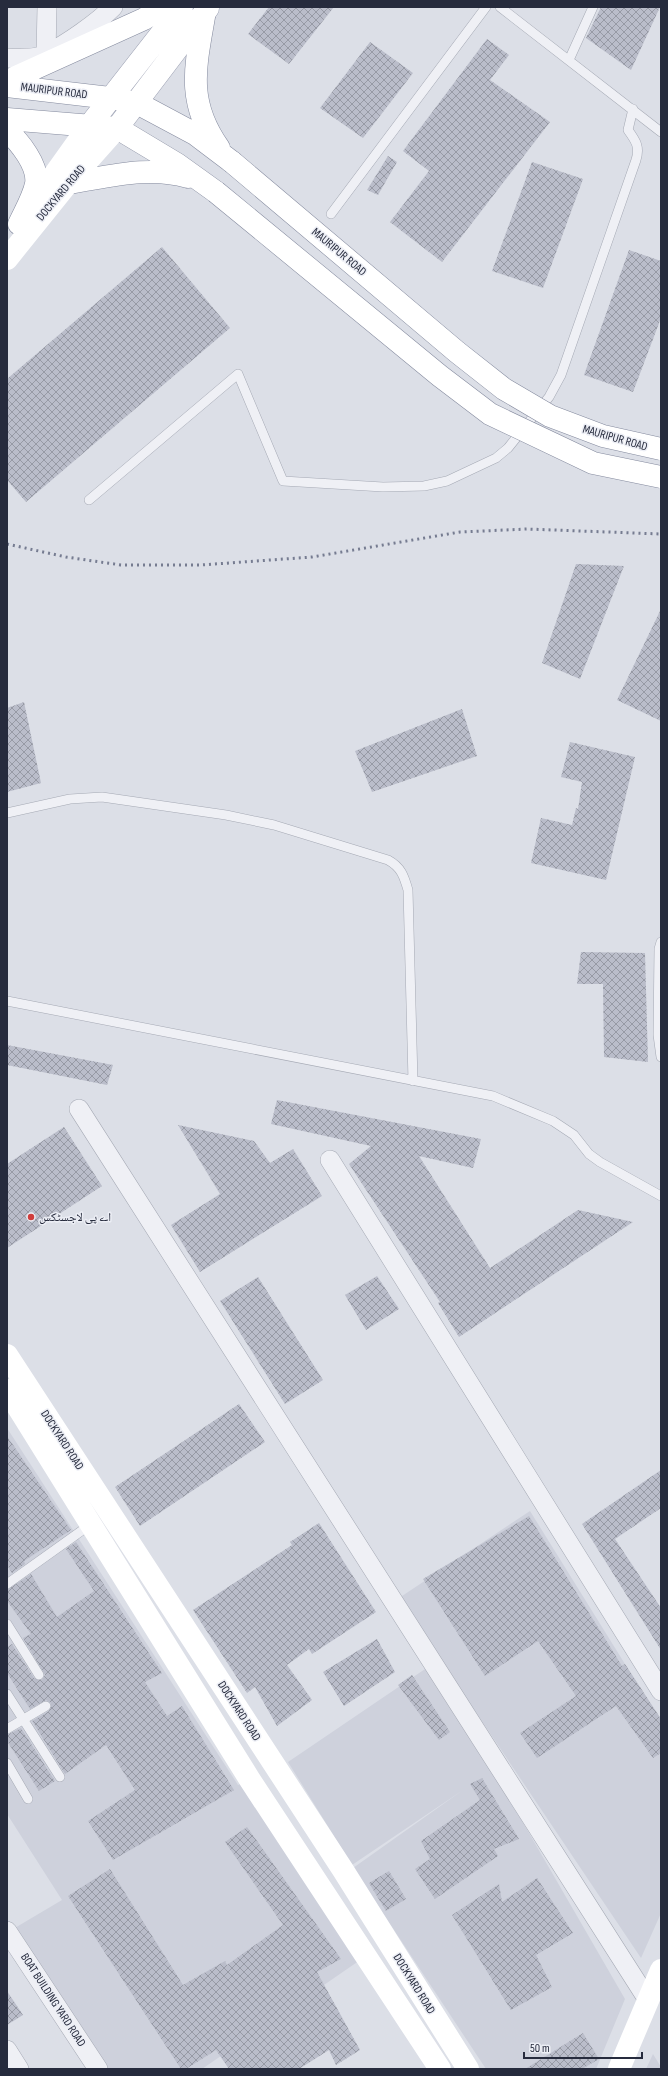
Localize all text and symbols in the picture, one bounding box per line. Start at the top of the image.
street label: MAURIPUR ROAD [20,79,88,103]
street label: DOCKYARD ROAD [33,162,89,224]
street label: MAURIPUR ROAD [309,225,370,279]
street label: MAURIPUR ROAD [581,422,649,454]
place label: اے پی لاجسٹکس [39,1210,111,1225]
marker: اے پی لاجسٹکس [26,1212,36,1222]
street label: DOCKYARD ROAD [37,1407,87,1473]
street label: DOCKYARD ROAD [214,1678,264,1744]
street label: BOAT BUILDING YARD ROAD [17,1950,89,2050]
street label: DOCKYARD ROAD [390,1951,439,2017]
scale bar [524,2034,642,2060]
text: 50 m [530,2041,550,2056]

